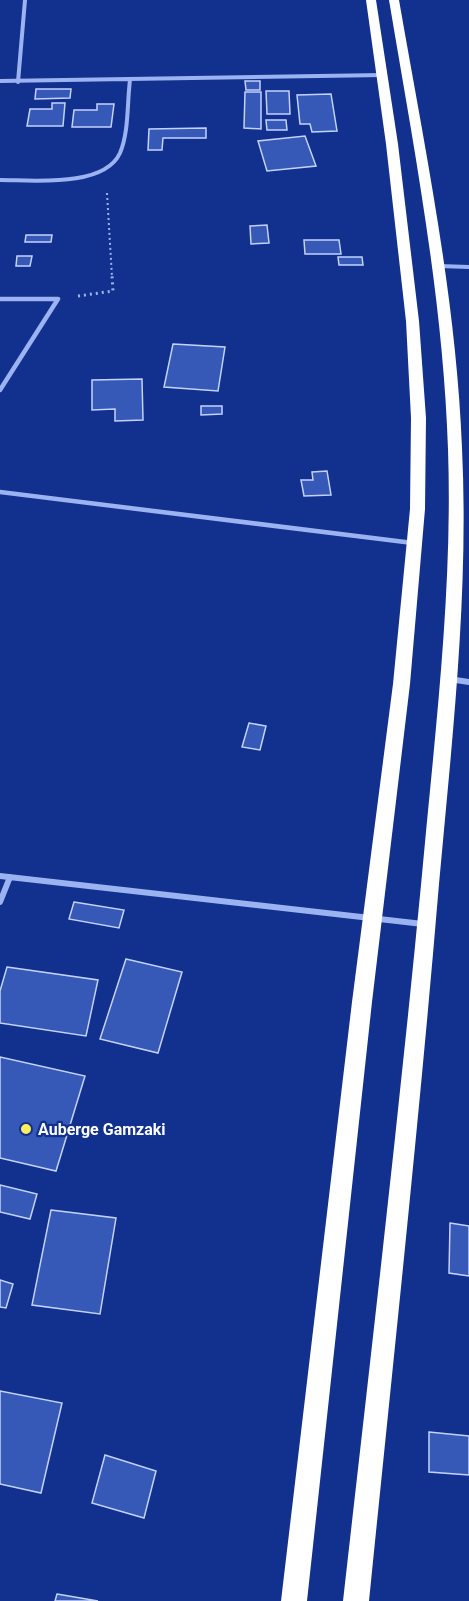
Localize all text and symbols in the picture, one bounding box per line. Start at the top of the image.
place label: Auberge Gamzaki [38,1120,166,1139]
marker: Auberge Gamzaki [19,1122,33,1136]

